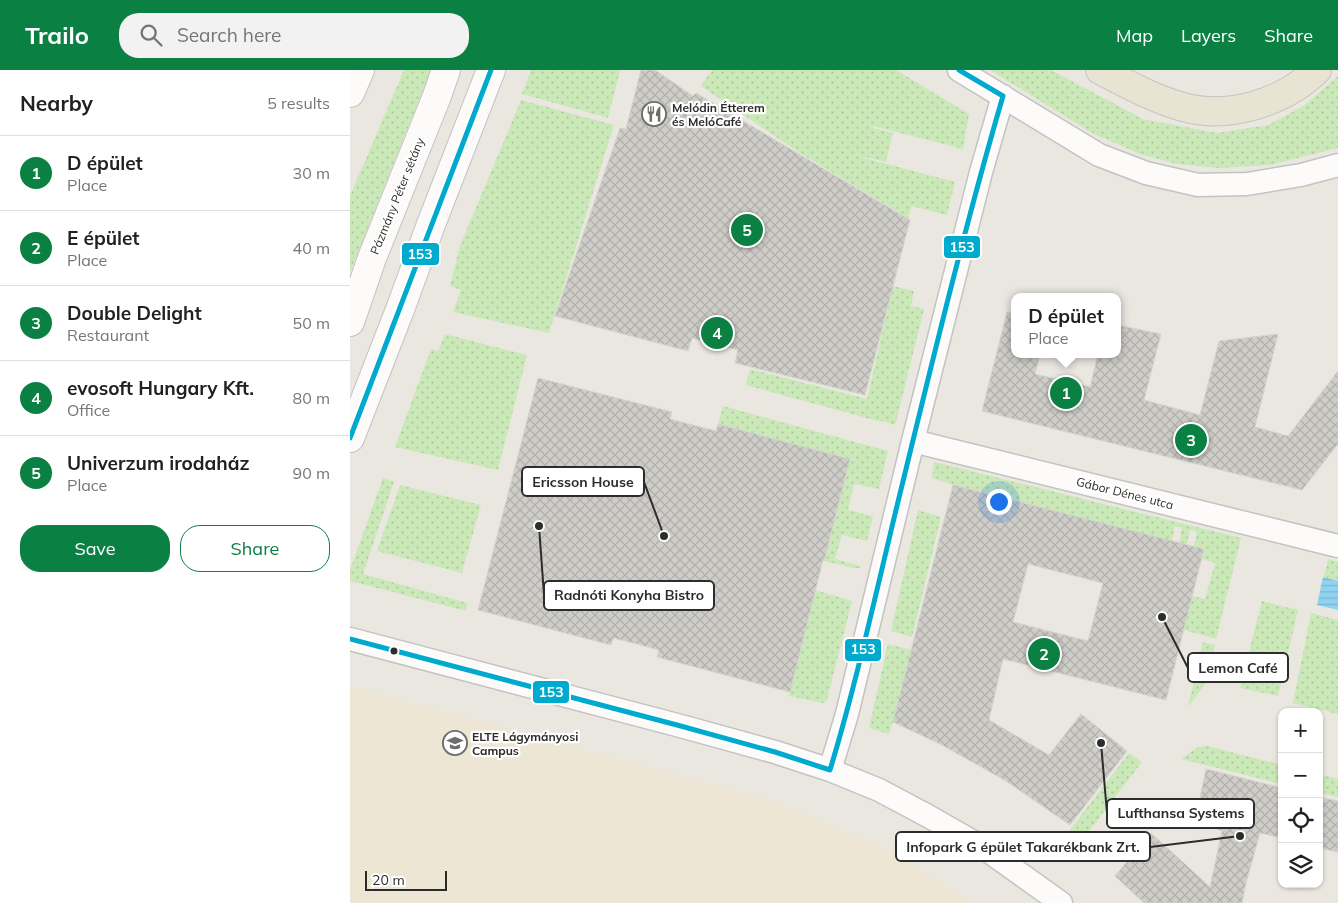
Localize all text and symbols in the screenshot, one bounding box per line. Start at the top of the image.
search box [119,13,469,58]
text: Trailo [25,20,89,50]
icon: search [137,21,165,49]
text: Search here [177,23,281,47]
text: Map [1116,24,1153,47]
text: Layers [1181,24,1236,47]
text: Share [1264,24,1313,47]
text: Nearby [20,90,93,116]
text: 5 results [267,93,330,113]
place label: Melódin Étterem és MelóCafé [672,100,765,129]
restaurant icon: Melódin Étterem és MelóCafé [641,101,667,127]
street label: Pázmány Péter sétány [367,135,428,257]
text: D épület [67,151,143,175]
text: 1 [31,163,41,183]
text: 30 m [293,163,330,183]
text: Place [67,175,107,195]
pin: 5 [731,211,763,249]
text: E épület [67,226,140,250]
line badge: 153 [943,235,981,259]
text: 2 [31,238,41,258]
text: 40 m [293,238,330,258]
text: 153 [949,238,975,256]
line badge: 153 [401,242,440,266]
text: 153 [407,245,433,263]
text: Place [67,250,107,270]
popup [1011,293,1121,358]
text: Double Delight [67,301,202,325]
text: D épület [1028,304,1104,328]
text: 3 [31,313,41,333]
text: 50 m [293,313,330,333]
pin: 4 [701,314,733,352]
text: Restaurant [67,325,149,345]
text: Place [1028,328,1068,348]
pin: 1 [1050,374,1082,412]
text: evosoft Hungary Kft. [67,376,254,400]
text: 4 [31,388,41,408]
text: 80 m [293,388,330,408]
text: Office [67,400,110,420]
pin: 3 [1175,421,1207,459]
text: Univerzum irodaház [67,451,250,475]
text: 5 [31,463,41,483]
text: 90 m [293,463,330,483]
callout: Ericsson House [522,467,644,496]
text: Ericsson House [532,473,634,491]
street label: Gábor Dénes utca [1075,474,1175,512]
text: Place [67,475,107,495]
your location [986,489,1012,515]
button: Save [20,525,170,572]
button: Share [180,525,330,572]
callout: Radnóti Konyha Bistro [544,581,714,610]
text: Radnóti Konyha Bistro [554,586,704,604]
pin: 2 [1028,635,1060,673]
line badge: 153 [844,638,882,662]
text: 153 [850,640,876,658]
unlabelled marker [389,646,399,656]
callout: Lemon Café [1188,653,1288,682]
text: Lemon Café [1198,659,1278,677]
line badge: 153 [532,680,570,704]
text: 153 [538,683,564,701]
map controls [1278,708,1323,888]
button: + [1278,708,1323,753]
place label: ELTE Lágymányosi Campus [472,729,578,758]
school or university icon: ELTE Lágymányosi Campus [442,730,468,756]
button: − [1278,753,1323,798]
button: locate [1278,798,1323,843]
callout: Lufthansa Systems [1107,799,1254,828]
text: Lufthansa Systems [1117,804,1245,822]
callout: Infopark G épület Takarékbank Zrt. [896,832,1150,861]
text: Infopark G épület Takarékbank Zrt. [906,838,1140,856]
button: layers [1278,843,1323,888]
scale bar [365,868,448,891]
text: 20 m [372,871,405,889]

